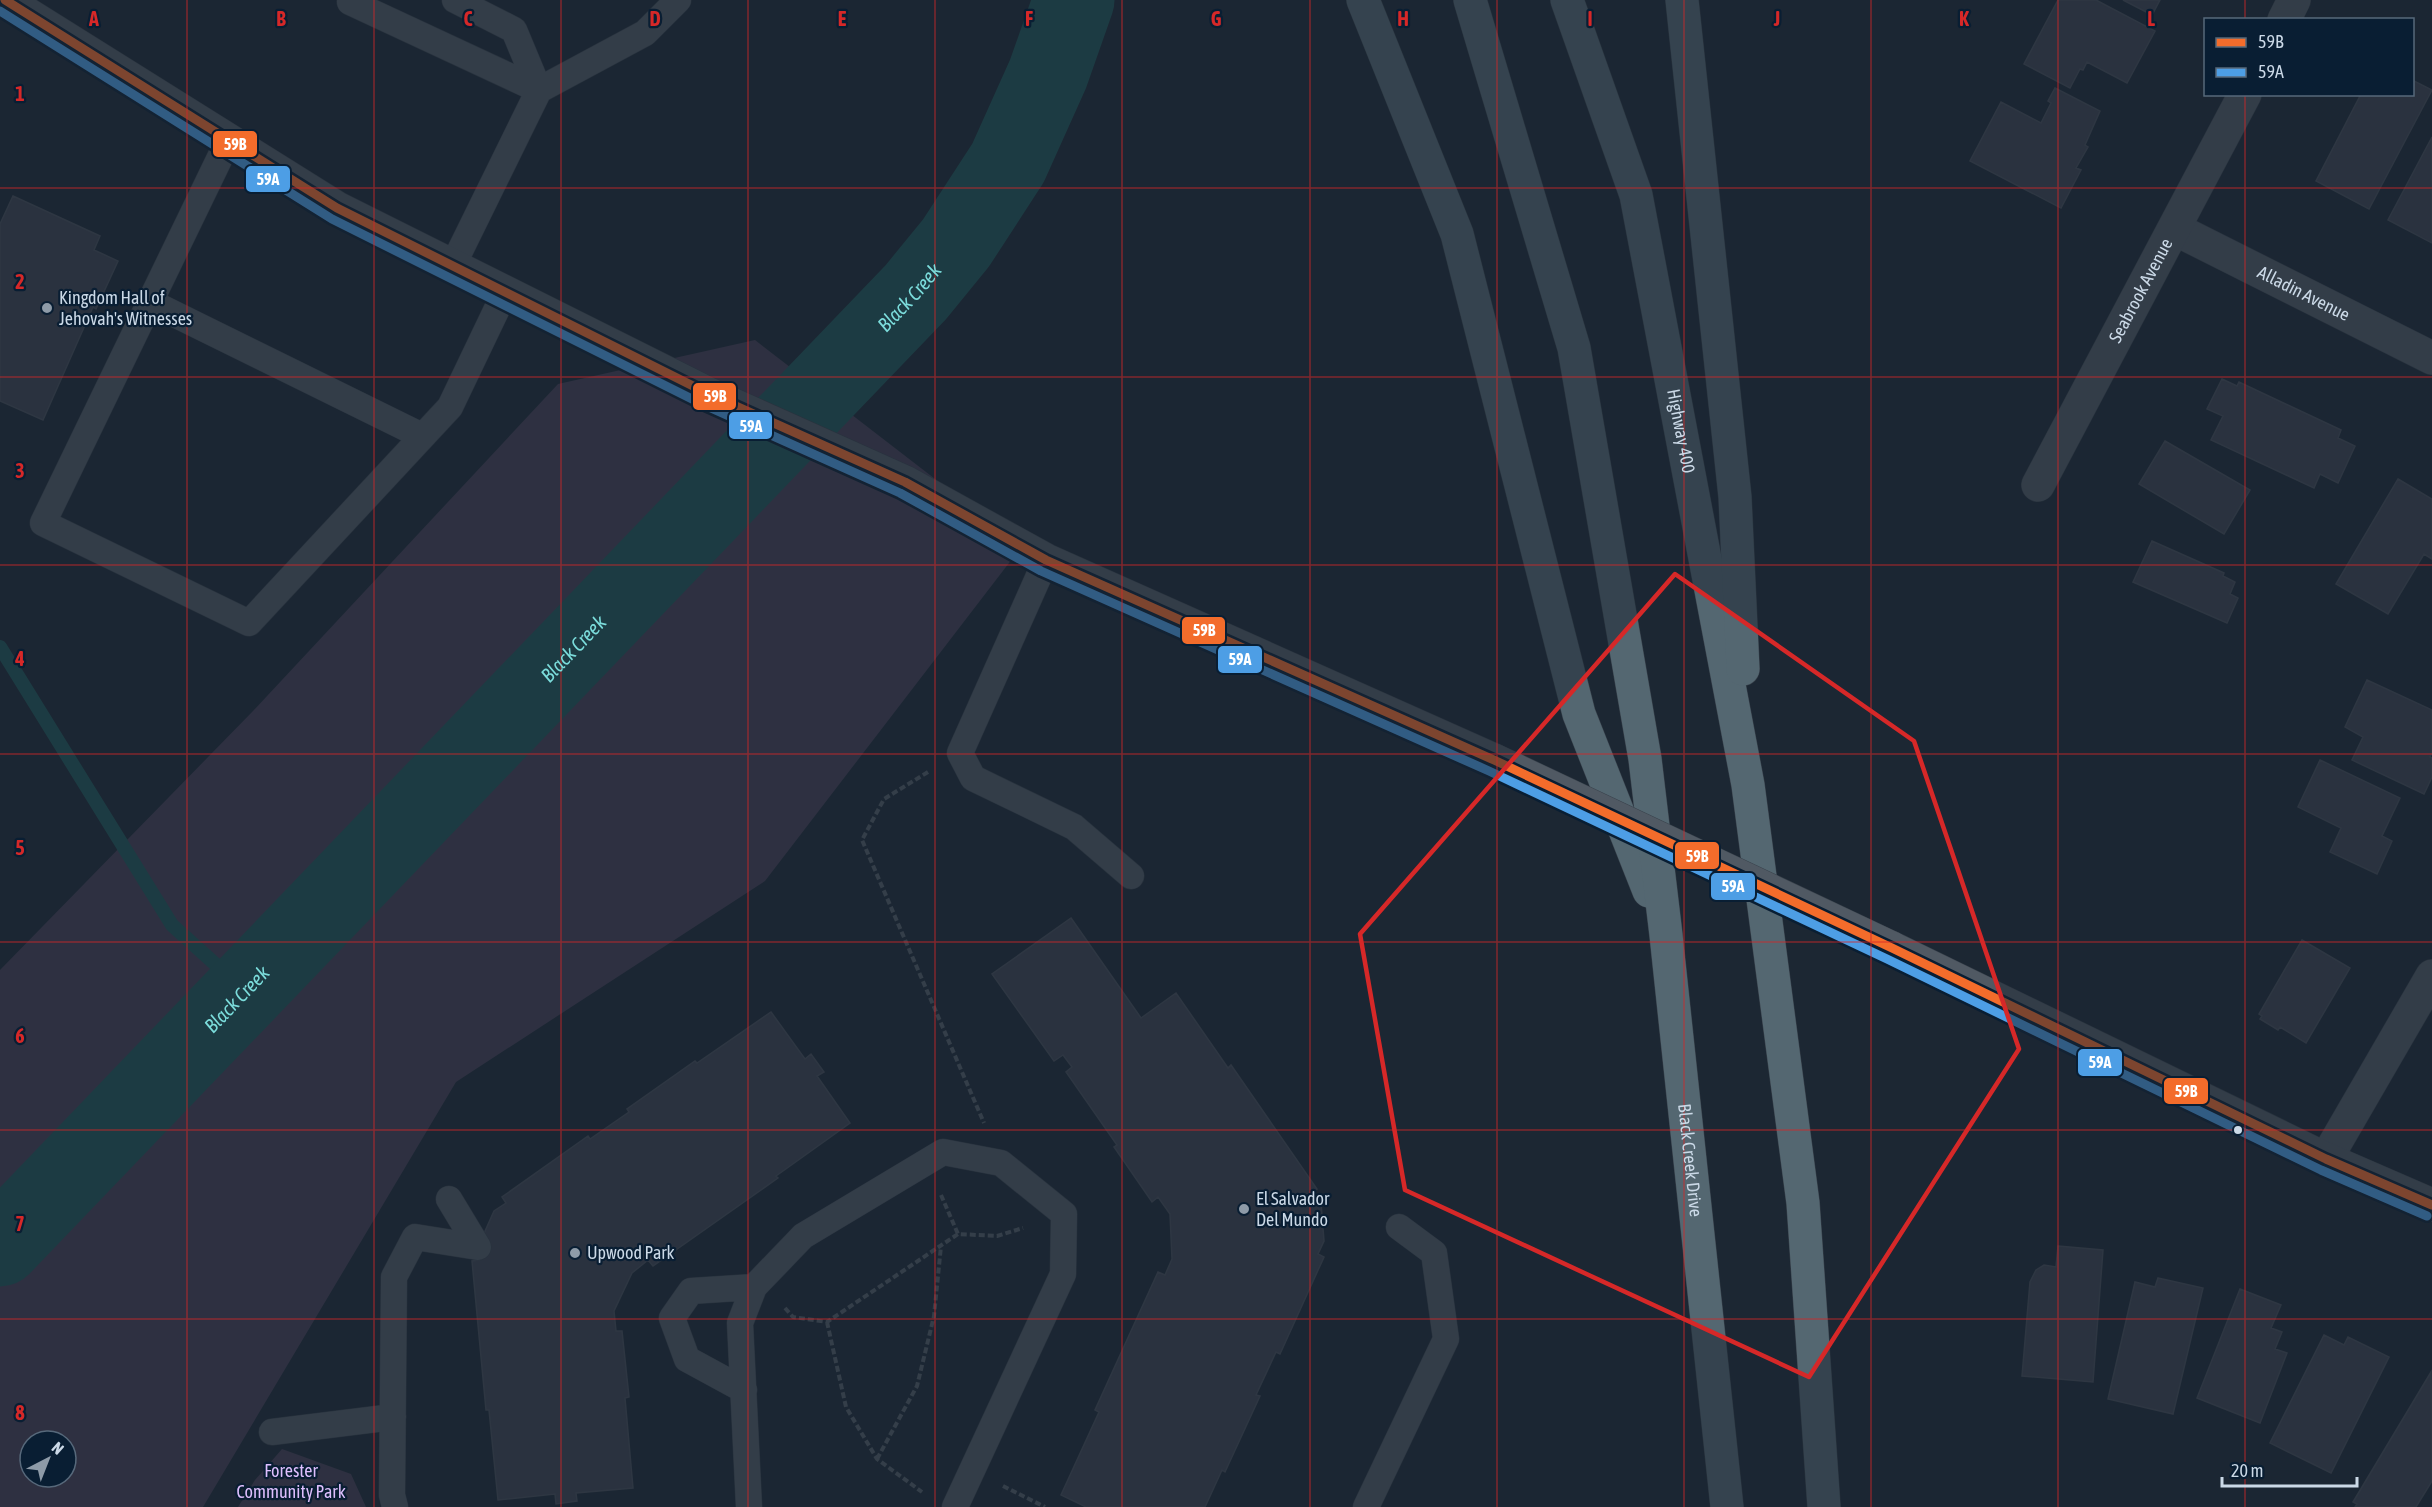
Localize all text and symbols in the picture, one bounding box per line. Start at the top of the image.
text: A [88,7,99,30]
text: B [276,7,286,30]
text: C [464,7,473,30]
text: D [649,7,661,30]
text: E [838,7,847,30]
text: F [1025,7,1033,30]
text: G [1211,7,1222,30]
text: H [1397,7,1409,30]
text: I [1587,7,1593,30]
text: J [1773,7,1780,30]
text: K [1959,7,1969,30]
text: L [2147,7,2155,30]
legend [2204,18,2414,96]
text: 59B [2258,31,2284,52]
text: 59A [2258,61,2284,82]
text: 1 [15,82,25,105]
line badge: 59B [212,130,258,158]
text: 59B [224,135,247,153]
line badge: 59A [245,165,291,193]
text: 59A [257,170,280,188]
street label: Seabrook Avenue [2104,235,2177,346]
water label: Black Creek [872,258,946,336]
street label: Alladin Avenue [2254,261,2354,325]
text: 2 [15,270,25,293]
place label: Kingdom Hall of Jehovah's Witnesses [59,287,192,329]
marker: Kingdom Hall of Jehovah's Witnesses [40,301,54,315]
line badge: 59B [692,382,737,411]
text: 59B [704,387,727,405]
street label: Highway 400 [1663,387,1700,475]
line badge: 59A [728,411,773,440]
text: 59A [740,417,763,435]
text: 3 [15,459,25,482]
water label: Black Creek [536,610,611,687]
line badge: 59B [1181,616,1226,645]
text: 59B [1193,621,1216,639]
line badge: 59A [1217,645,1263,674]
text: 4 [14,647,25,670]
text: 59A [1229,650,1252,668]
text: 5 [15,836,25,859]
line badge: 59B [1674,841,1720,870]
text: 59B [1686,847,1709,865]
line badge: 59A [1710,872,1756,901]
text: 59A [1722,877,1745,895]
water label: Black Creek [199,961,274,1037]
text: 6 [15,1024,25,1047]
line badge: 59A [2077,1048,2123,1077]
text: 59A [2089,1053,2112,1071]
line badge: 59B [2163,1077,2209,1105]
text: 59B [2175,1082,2198,1100]
street label: Black Creek Drive [1674,1102,1707,1218]
unlabelled marker [2232,1124,2244,1136]
place label: El Salvador Del Mundo [1256,1188,1330,1230]
marker: El Salvador Del Mundo [1237,1202,1251,1216]
text: 7 [15,1212,25,1235]
place label: Upwood Park [587,1242,675,1263]
marker: Upwood Park [568,1246,582,1260]
text: 8 [15,1401,25,1424]
north arrow [18,1429,78,1489]
text: N [49,1438,68,1458]
scale bar [2222,1450,2357,1488]
park label: Forester Community Park [236,1460,346,1502]
text: 20 m [2231,1460,2263,1481]

